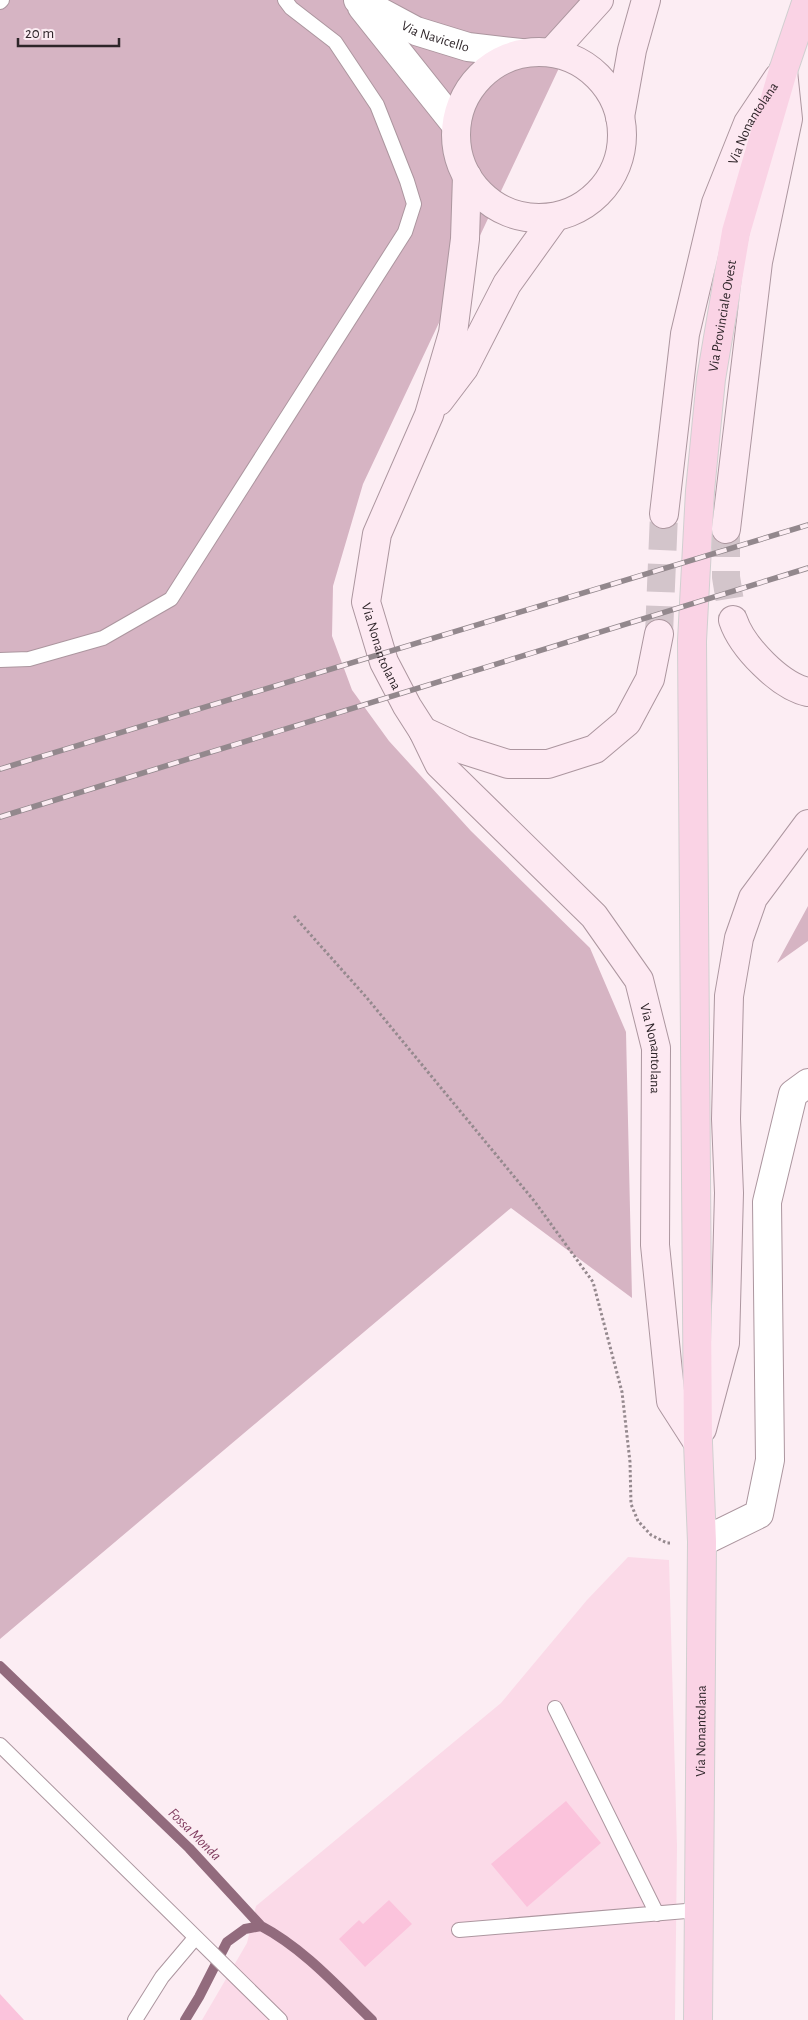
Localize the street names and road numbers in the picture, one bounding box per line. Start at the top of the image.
street label: Via Navicello [399,19,471,55]
street label: Via Nonantolana [726,79,781,167]
street label: Via Provinciale Ovest [706,258,739,373]
street label: Via Nonantolana [359,601,404,693]
street label: Via Nonantolana [637,1002,662,1094]
street label: Via Nonantolana [694,1685,709,1777]

